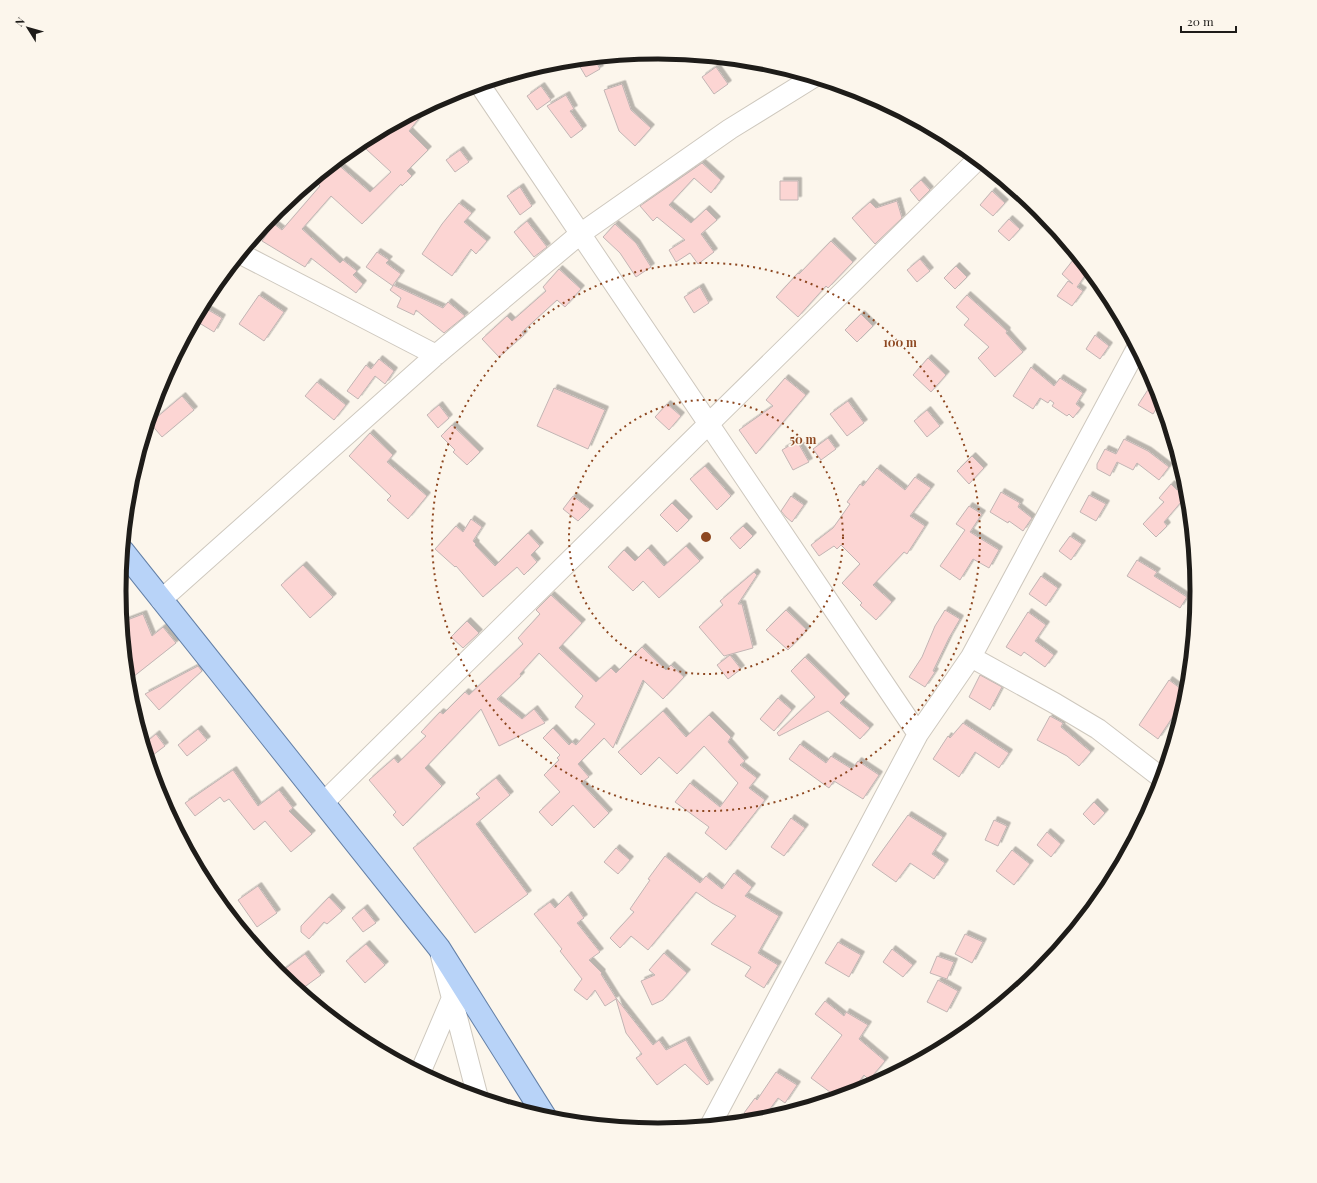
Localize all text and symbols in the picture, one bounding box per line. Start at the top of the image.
north arrow [8,8,48,48]
scale bar [1181,8,1236,34]
text: 20 m [1187,13,1214,29]
text: N [11,14,28,29]
text: 100 m [883,334,917,350]
text: 50 m [790,431,817,447]
centre of rings [699,530,713,544]

